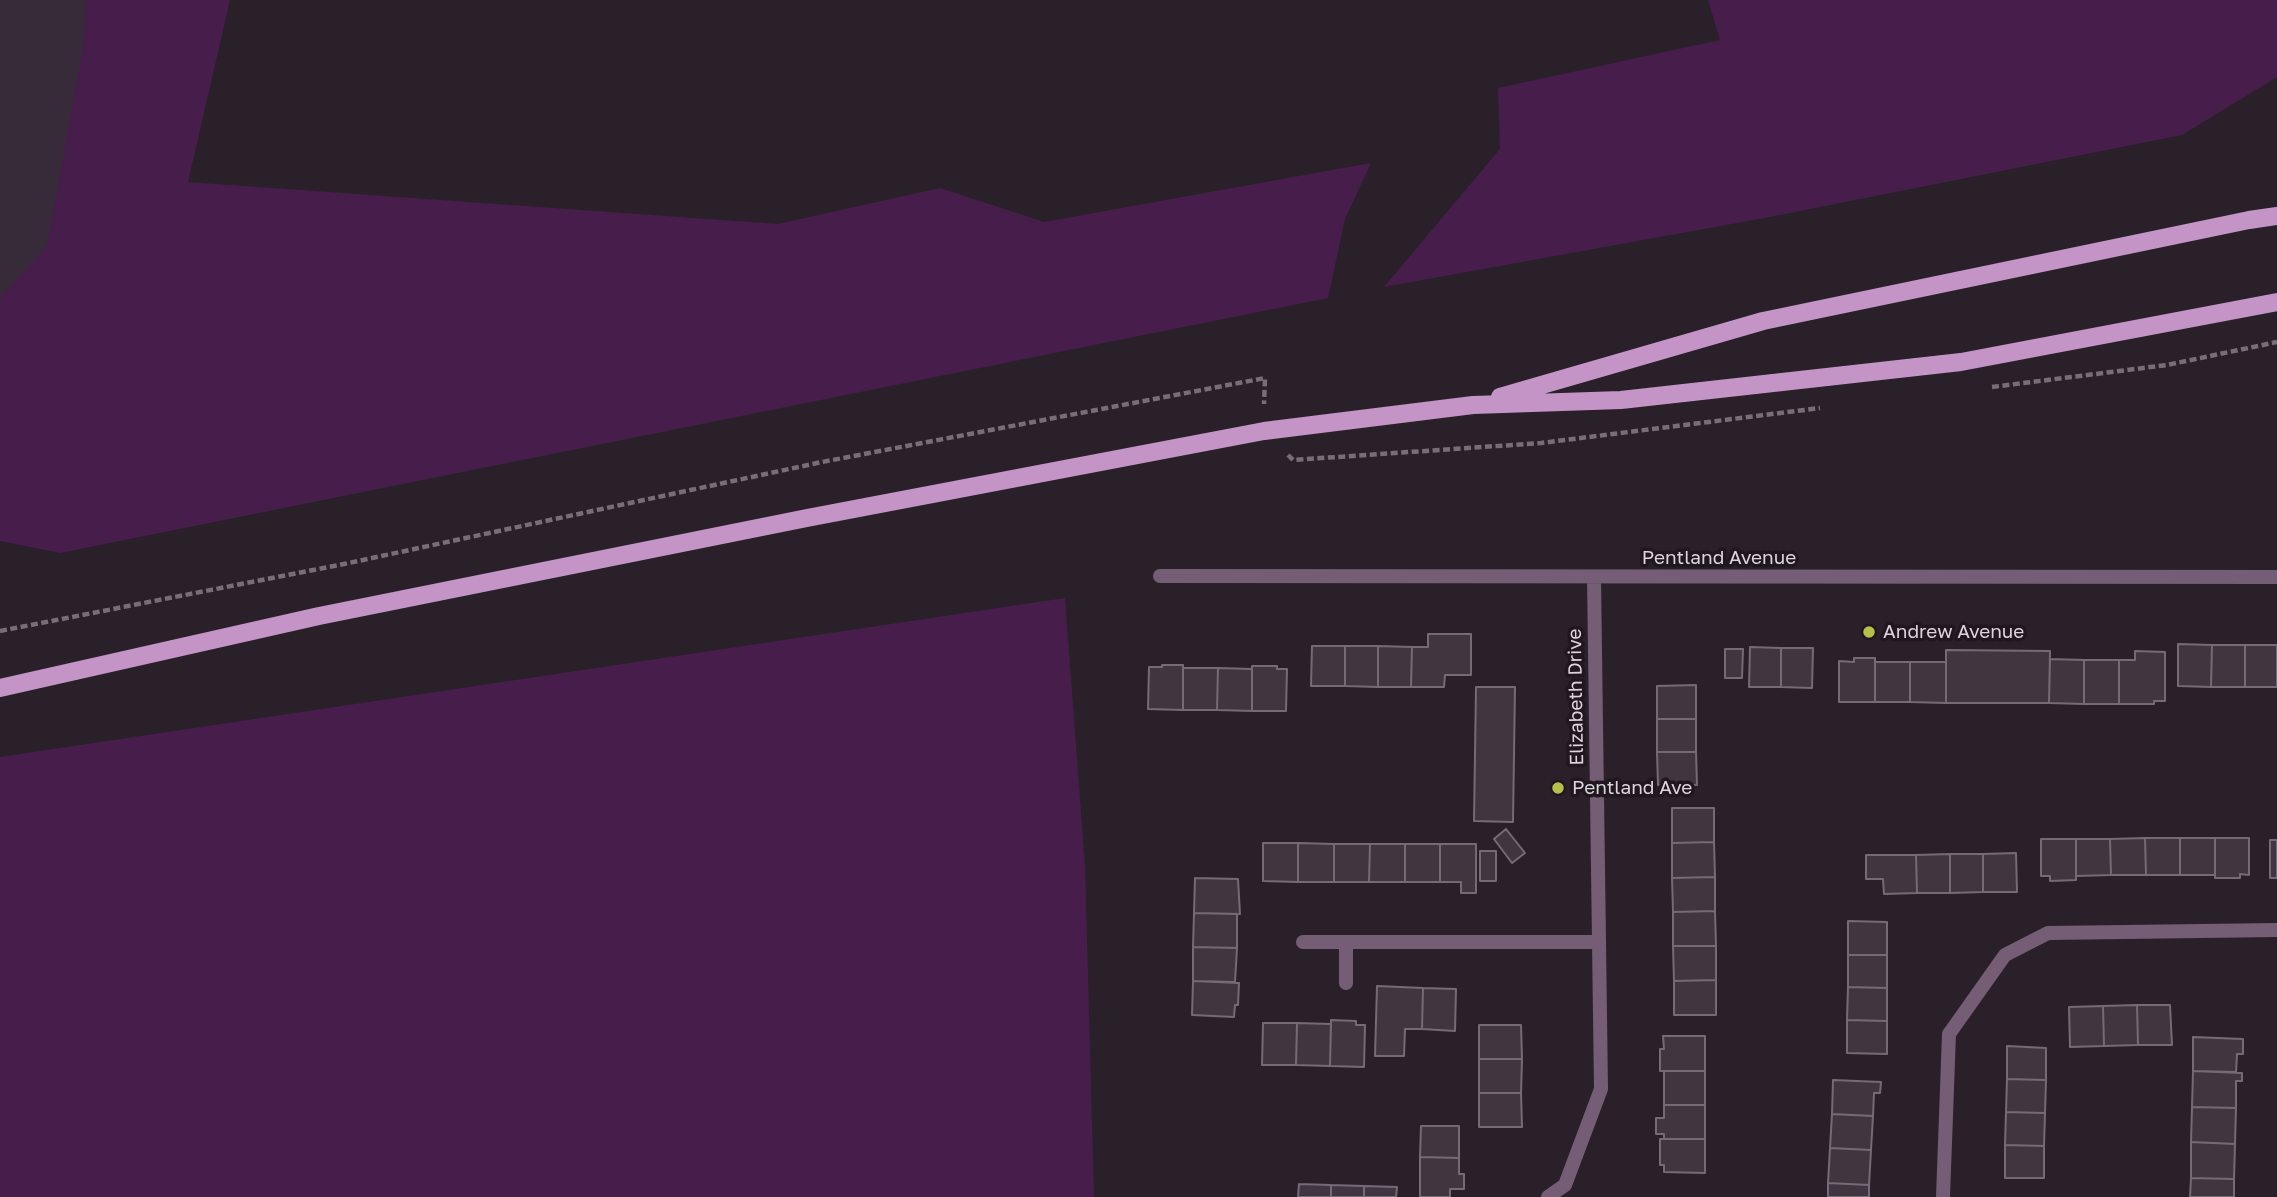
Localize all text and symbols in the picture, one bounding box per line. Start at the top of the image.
street label: Pentland Avenue [1642,547,1796,569]
place label: Andrew Avenue [1883,621,2024,643]
marker: Andrew Avenue [1861,624,1877,640]
street label: Elizabeth Drive [1563,628,1589,766]
place label: Pentland Ave [1572,777,1692,799]
marker: Pentland Ave [1550,780,1566,796]

